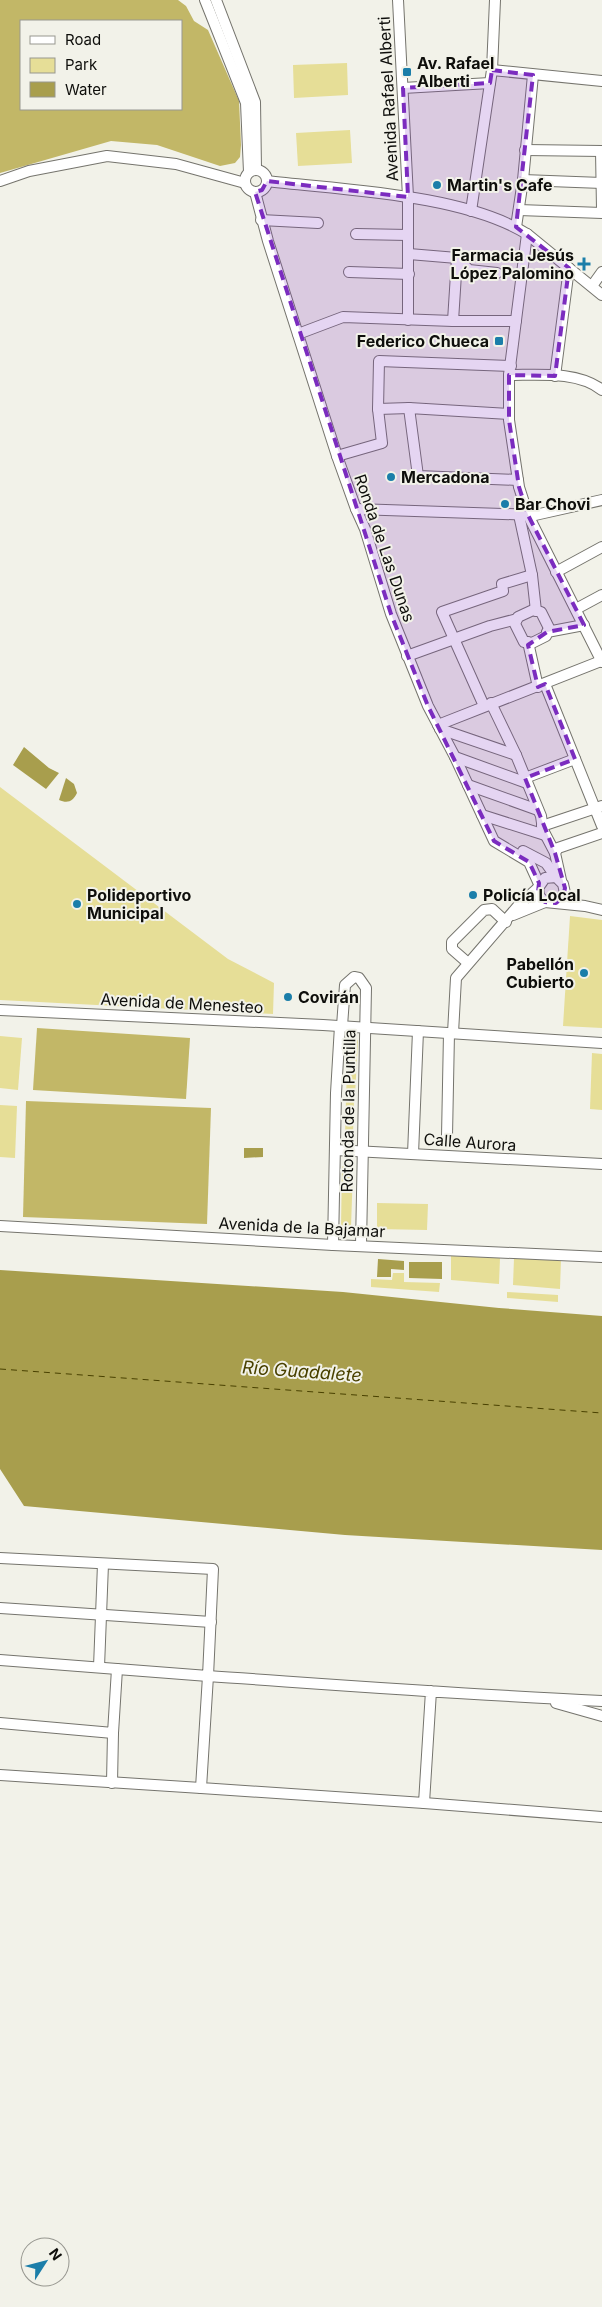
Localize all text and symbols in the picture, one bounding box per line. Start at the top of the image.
street label: Avenida Rafael Alberti [374,16,402,182]
legend [20,20,182,110]
text: Road [65,30,101,49]
place label: Av. Rafael Alberti [417,53,494,91]
text: Park [65,55,98,74]
marker: Av. Rafael Alberti [401,66,413,78]
text: Water [65,80,107,99]
place label: Martin's Cafe [447,175,553,195]
marker: Martin's Cafe [431,179,443,191]
place label: Farmacia Jesús López Palomino [451,245,574,283]
marker: Farmacia Jesús López Palomino [578,258,590,270]
place label: Federico Chueca [357,331,489,351]
marker: Federico Chueca [493,335,505,347]
place label: Mercadona [401,467,490,487]
marker: Mercadona [385,471,397,483]
street label: Ronda de Las Dunas [350,472,420,624]
place label: Bar Chovi [515,494,590,514]
marker: Bar Chovi [499,498,511,510]
place label: Polideportivo Municipal [87,885,192,923]
place label: Policía Local [483,885,581,905]
marker: Policía Local [467,889,479,901]
marker: Polideportivo Municipal [71,898,83,910]
place label: Pabellón Cubierto [506,954,574,992]
marker: Pabellón Cubierto [578,967,590,979]
place label: Covirán [298,987,359,1007]
street label: Avenida de Menesteo [100,989,264,1017]
marker: Covirán [282,991,294,1003]
street label: Rotonda de la Puntilla [337,1029,359,1193]
street label: Calle Aurora [423,1129,517,1155]
street label: Avenida de la Bajamar [218,1213,386,1241]
water label: Río Guadalete [241,1356,363,1386]
north arrow [20,2237,70,2287]
text: N [46,2245,66,2263]

